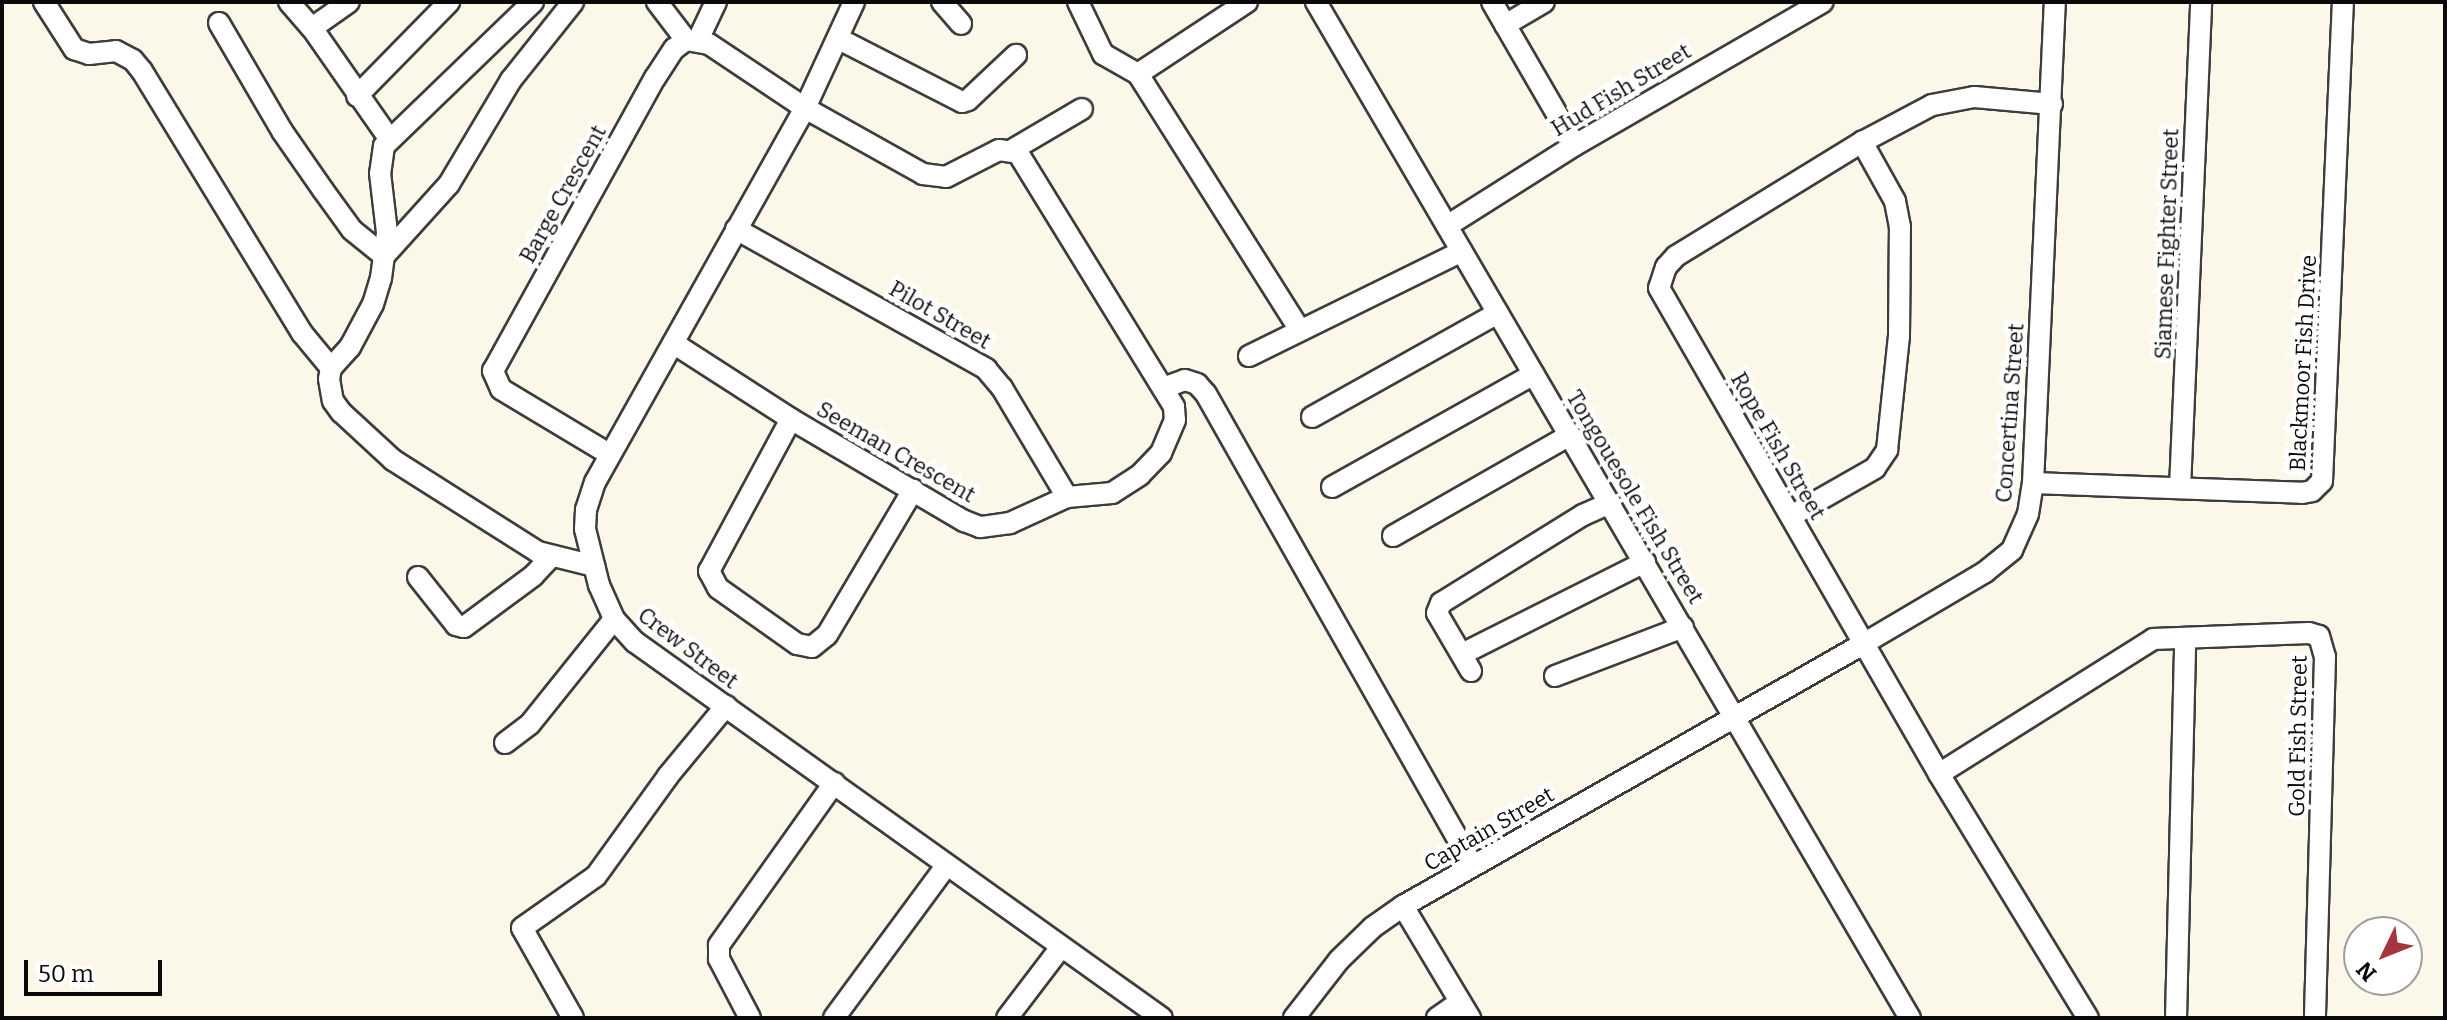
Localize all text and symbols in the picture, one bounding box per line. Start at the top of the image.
street label: Hud Fish Street [1547,38,1695,142]
street label: Barge Crescent [514,120,612,268]
street label: Siamese Fighter Street [2150,128,2184,360]
street label: Blackmoor Fish Drive [2284,254,2322,472]
street label: Pilot Street [885,275,995,355]
street label: Concertina Street [1991,322,2029,504]
street label: Rope Fish Street [1725,368,1831,524]
street label: Tongouesole Fish Street [1561,386,1709,608]
street label: Seeman Crescent [812,396,980,508]
street label: Crew Street [633,602,743,694]
street label: Gold Fish Street [2283,655,2313,817]
street label: Captain Street [1419,781,1559,877]
north arrow [2343,916,2423,996]
scale bar [28,944,166,994]
text: N [2351,956,2382,987]
text: 50 m [38,960,94,988]

